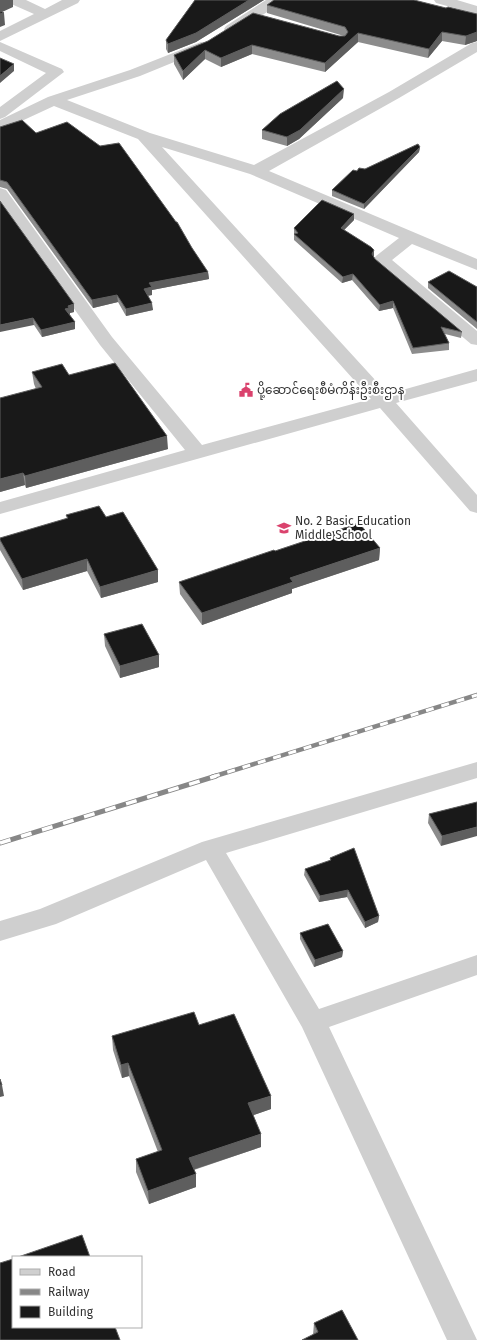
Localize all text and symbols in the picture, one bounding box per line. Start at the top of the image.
place label: ပို့ဆောင်ရေးစီမံကိန်းဦးစီးဌာန [257,381,405,400]
public building icon: ပို့ဆောင်ရေးစီမံကိန်းဦးစီးဌာန [238,382,254,398]
place label: No. 2 Basic Education Middle School [295,514,411,542]
school or university icon: No. 2 Basic Education Middle School [276,520,292,536]
legend [12,1256,142,1328]
text: Road [48,1265,76,1279]
text: Railway [48,1285,89,1299]
text: Building [48,1305,94,1319]

